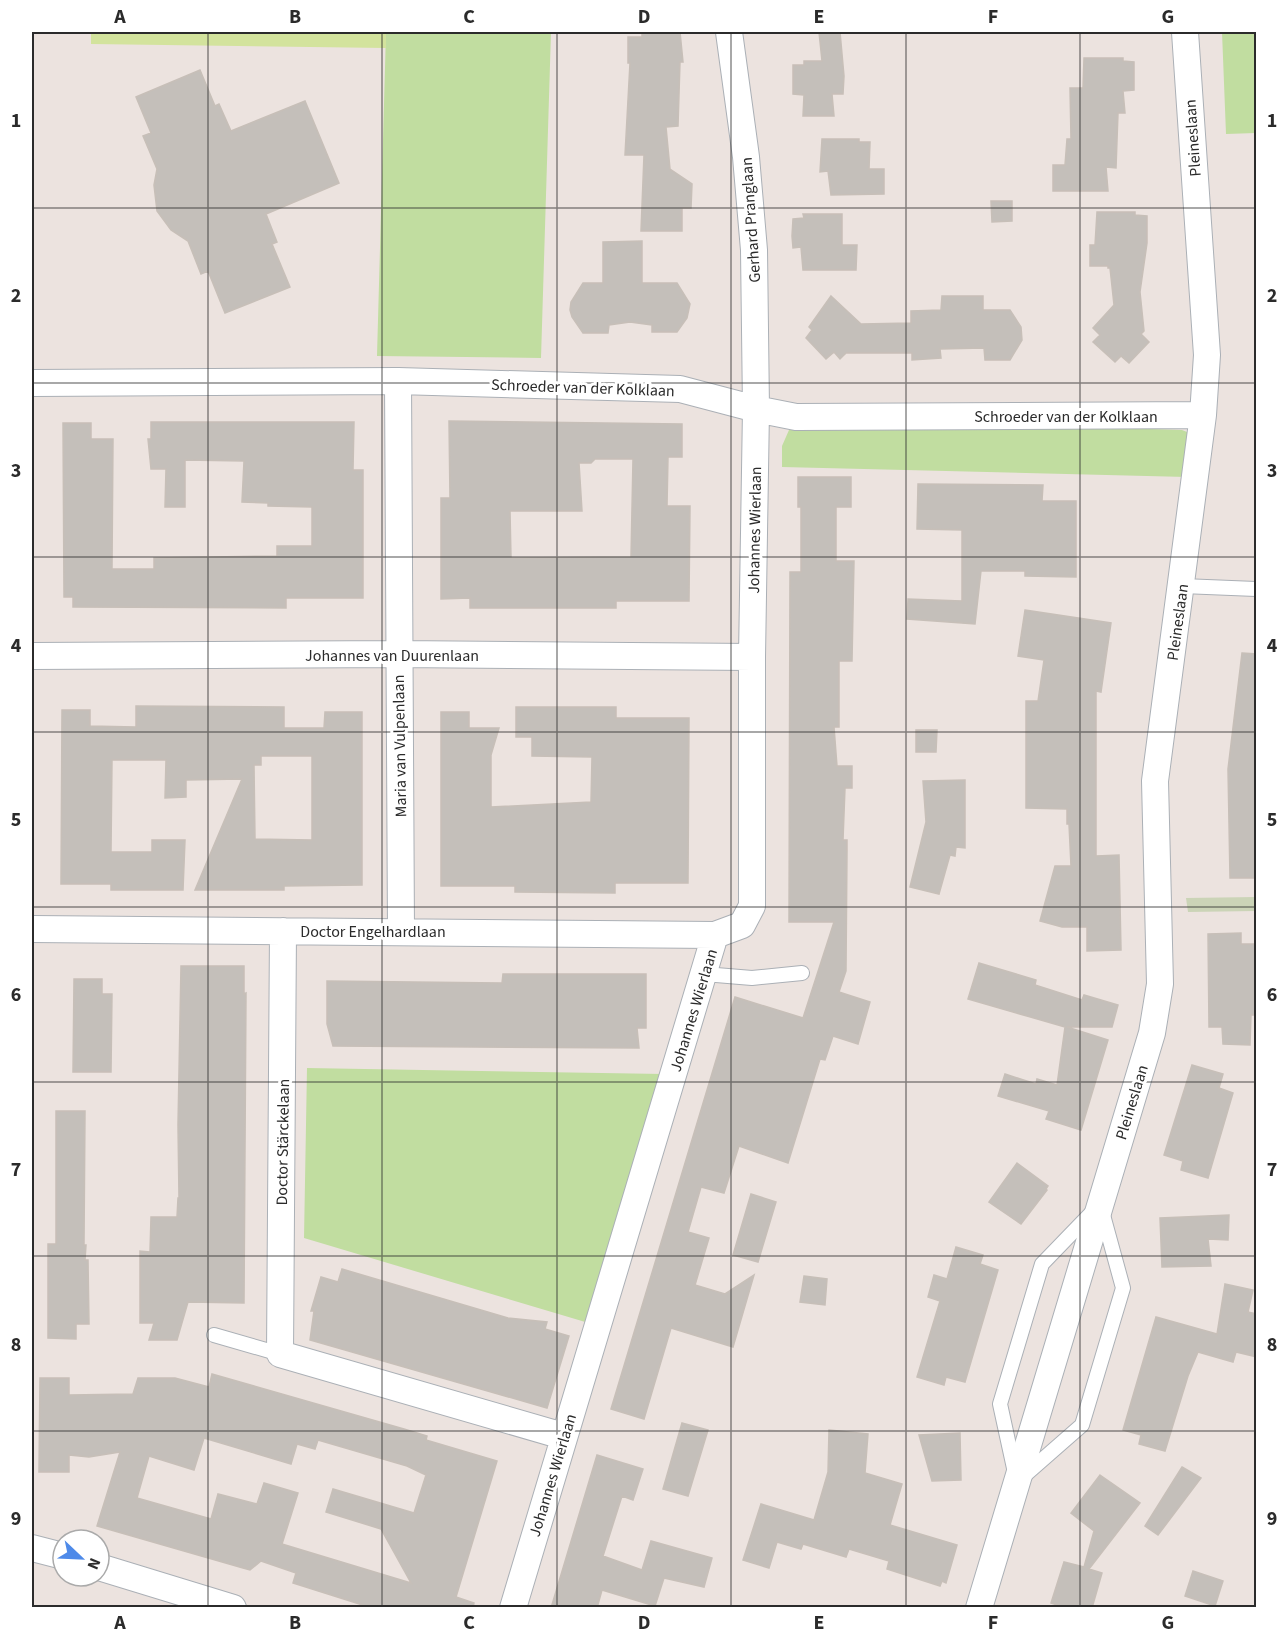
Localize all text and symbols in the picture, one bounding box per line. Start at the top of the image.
text: A [113,3,126,31]
text: B [289,3,301,31]
text: C [463,3,475,31]
text: D [638,3,650,31]
text: E [814,3,824,31]
text: F [988,3,998,31]
text: G [1162,3,1174,31]
street label: Pleineslaan [1179,99,1207,177]
text: 1 [11,107,21,135]
text: 1 [1267,107,1277,135]
street label: Gerhard Pranglaan [736,156,766,283]
text: 2 [11,282,21,310]
text: 2 [1267,282,1277,310]
street label: Schroeder van der Kolklaan [491,374,675,402]
street label: Schroeder van der Kolklaan [974,406,1158,428]
text: 3 [11,457,21,485]
text: 3 [1267,457,1277,485]
street label: Johannes Wierlaan [743,466,767,594]
street label: Pleineslaan [1162,582,1194,662]
text: 4 [11,632,22,660]
text: 4 [1267,632,1278,660]
street label: Johannes van Duurenlaan [305,645,479,667]
street label: Maria van Vulpenlaan [388,674,412,818]
text: 5 [11,806,21,834]
text: 5 [1267,806,1277,834]
street label: Doctor Engelhardlaan [300,921,446,943]
street label: Johannes Wierlaan [665,946,723,1074]
text: 6 [11,981,21,1009]
text: 6 [1267,981,1277,1009]
street label: Pleineslaan [1110,1062,1154,1143]
street label: Doctor Stärckelaan [271,1078,295,1206]
text: 7 [11,1156,21,1184]
text: 7 [1267,1156,1277,1184]
text: 8 [11,1331,21,1359]
text: 8 [1267,1331,1277,1359]
street label: Johannes Wierlaan [524,1411,582,1539]
text: 9 [11,1505,21,1533]
text: 9 [1267,1505,1277,1533]
north arrow [51,1528,111,1588]
text: N [82,1554,106,1573]
text: A [113,1609,126,1637]
text: B [289,1609,301,1637]
text: C [463,1609,475,1637]
text: D [638,1609,650,1637]
text: E [814,1609,824,1637]
text: F [988,1609,998,1637]
text: G [1162,1609,1174,1637]

